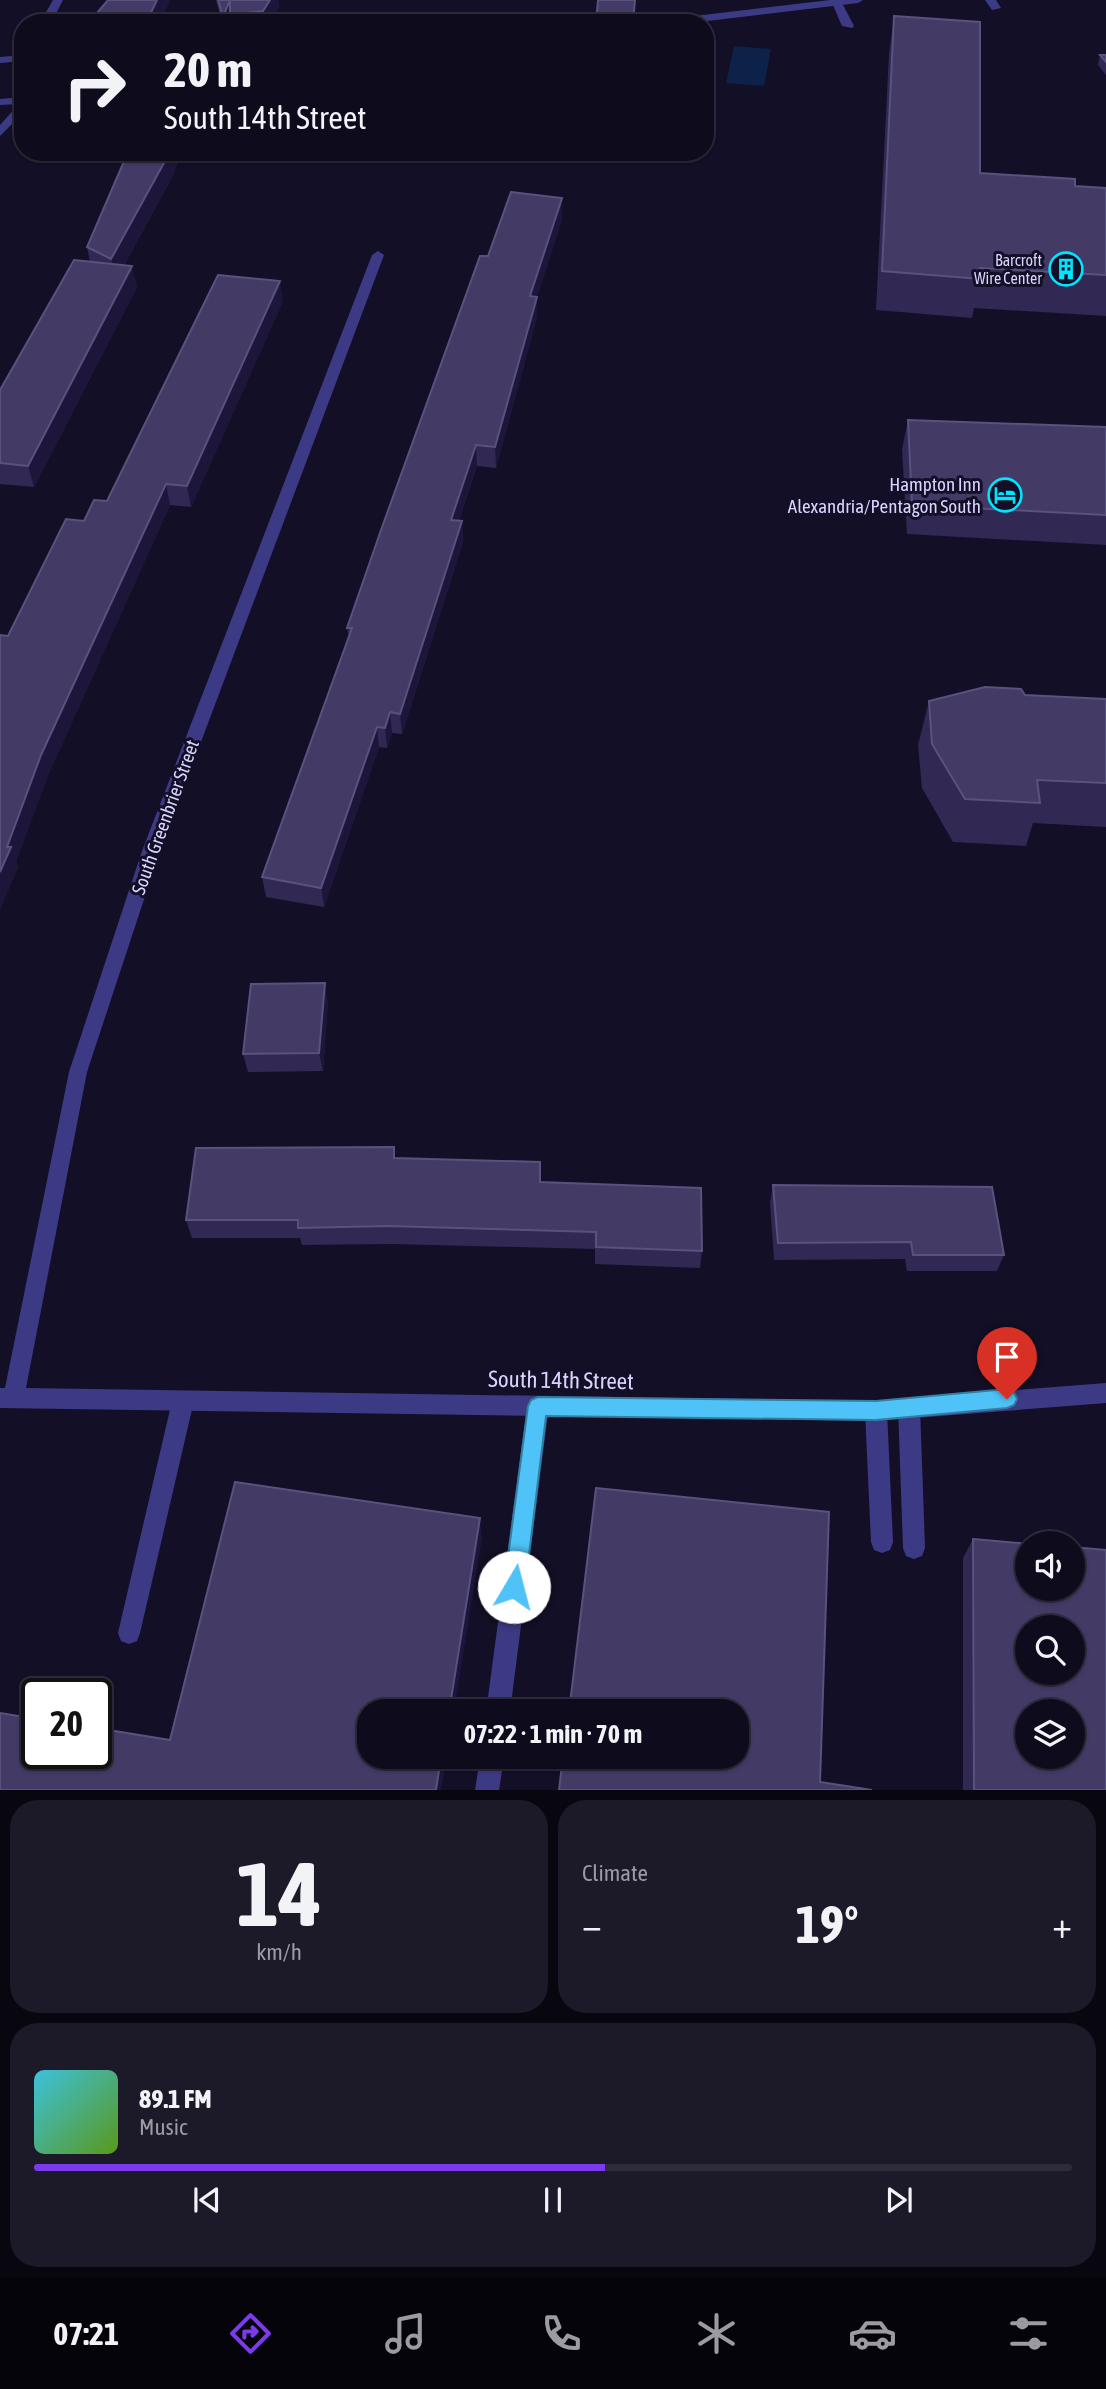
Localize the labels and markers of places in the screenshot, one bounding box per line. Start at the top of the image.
building icon: Barcroft Wire Center [1047,250,1085,288]
place label: Barcroft Wire Center [974,251,1042,287]
place label: Hampton Inn Alexandria/Pentagon South [788,473,981,517]
hotel icon: Hampton Inn Alexandria/Pentagon South [986,476,1024,514]
pin [977,1327,1037,1399]

